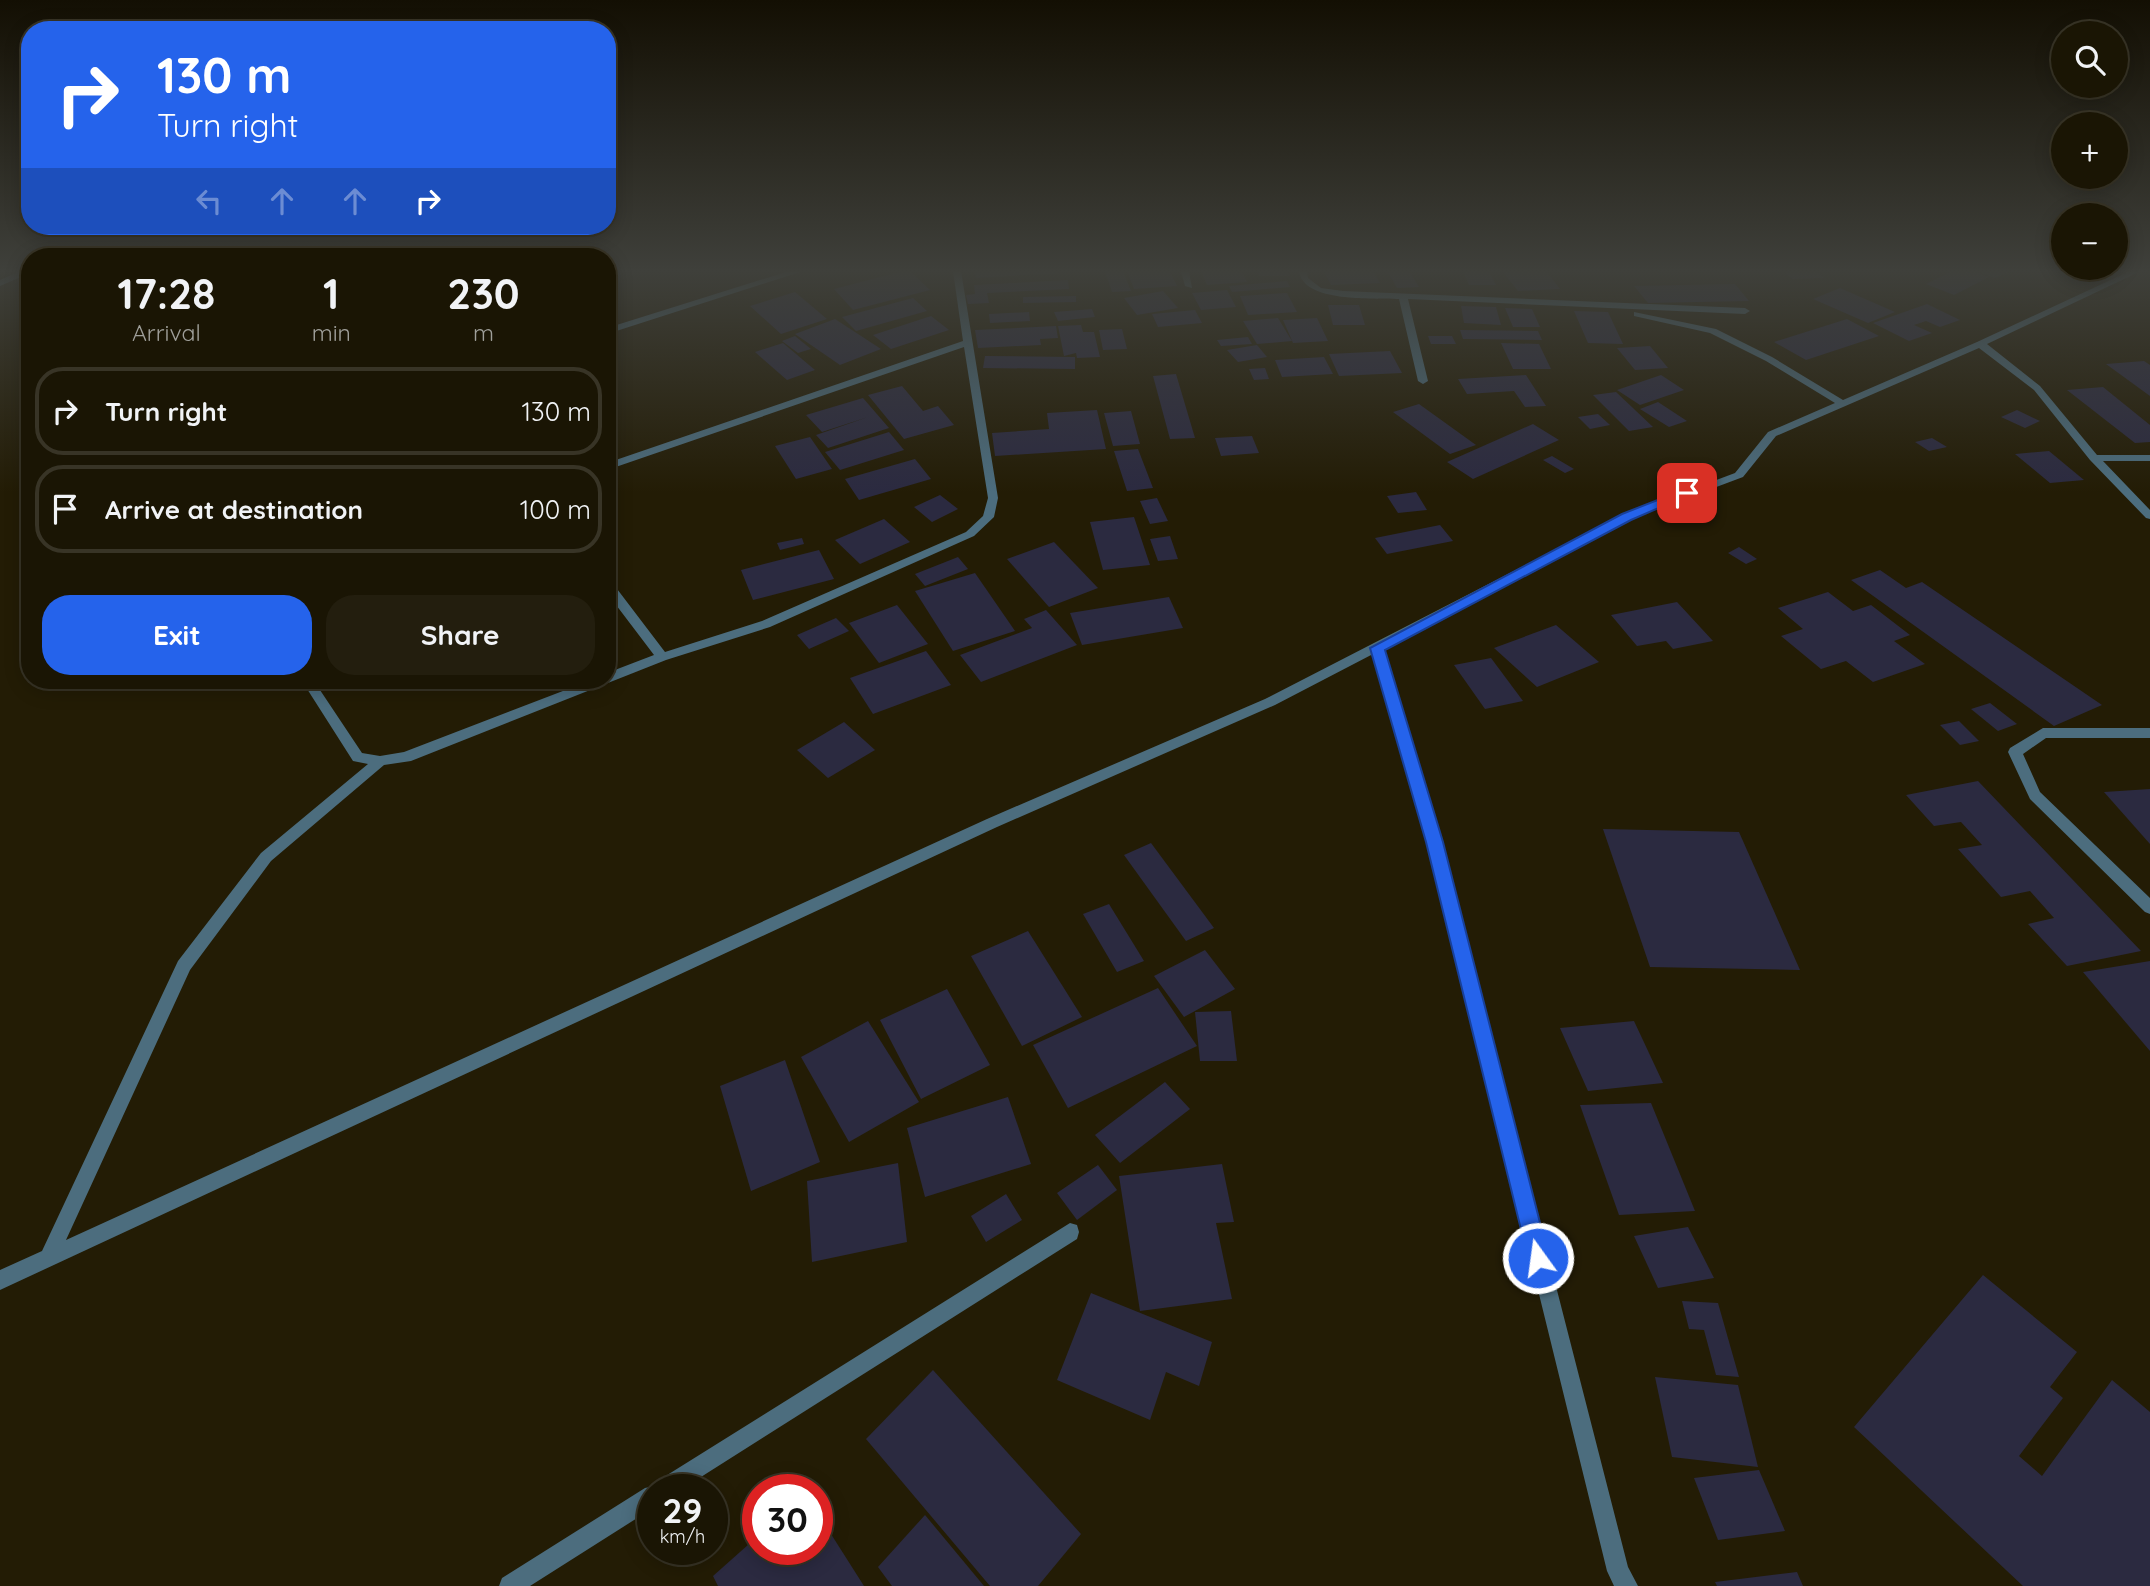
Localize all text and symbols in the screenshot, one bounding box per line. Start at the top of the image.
map controls [2051,21,2128,280]
button: search [2051,21,2128,98]
text: 130 m [157,44,291,105]
icon: right [42,49,133,140]
text: Turn right [157,105,298,145]
button: + [2051,112,2128,189]
icon: left [190,182,228,220]
icon: ahead [263,182,301,220]
icon: ahead [336,182,374,220]
icon: right [409,182,447,220]
button: − [2051,203,2128,280]
text: 17:28 [117,267,215,320]
text: 1 [323,267,339,320]
text: 230 [447,267,520,320]
text: Arrival [132,318,201,347]
text: min [312,318,351,347]
text: m [473,318,494,347]
icon: right [46,392,84,430]
text: Turn right [105,395,227,428]
text: 130 m [521,395,591,428]
pin [1657,463,1717,523]
icon: arrive [1668,474,1706,512]
icon: arrive [46,490,84,528]
text: Arrive at destination [105,493,363,526]
text: 100 m [520,493,591,526]
button: Exit [42,595,312,675]
button: Share [326,595,595,675]
position arrow [1501,1221,1575,1295]
speed limit sign: 30 [742,1474,833,1565]
text: 29 [663,1488,702,1532]
text: km/h [660,1525,705,1548]

